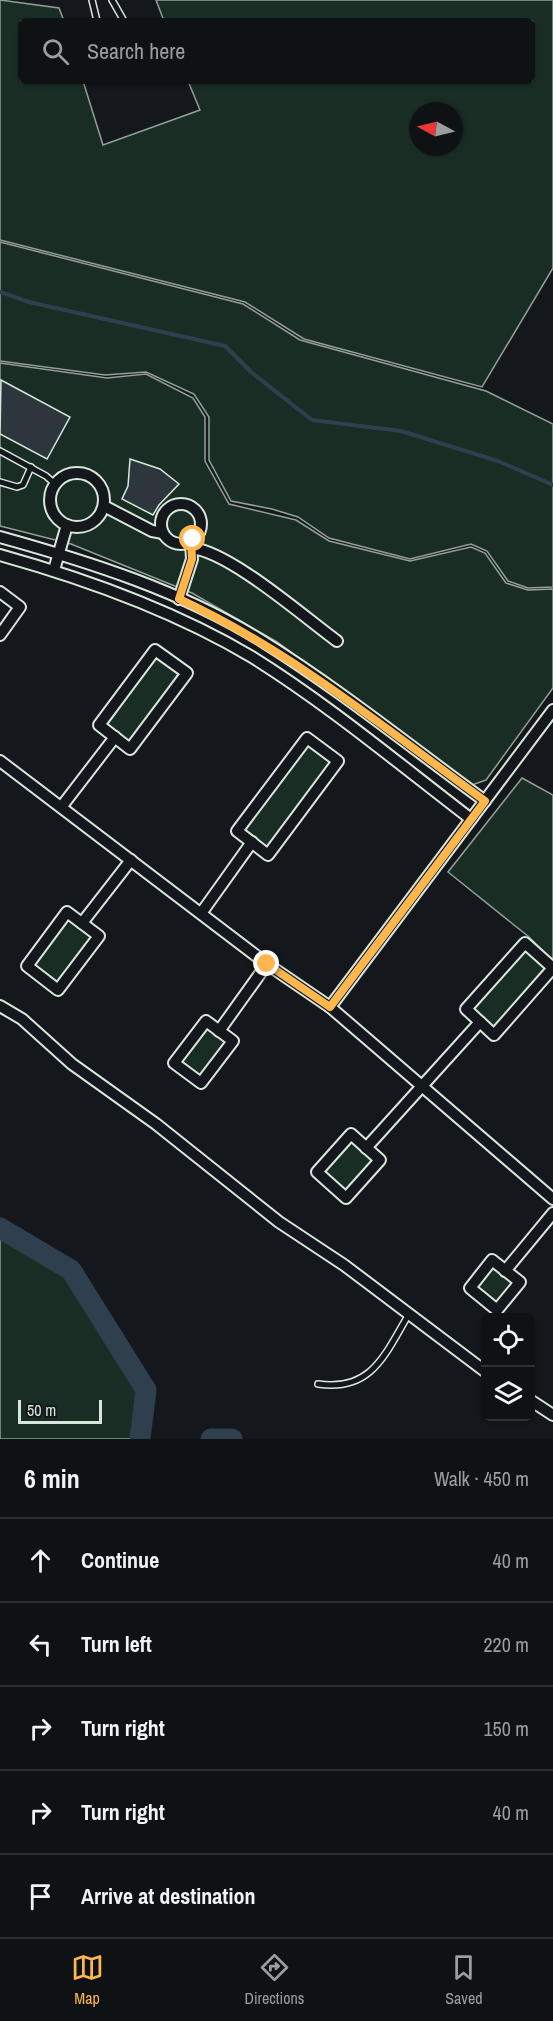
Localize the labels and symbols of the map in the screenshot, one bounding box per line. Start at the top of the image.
north arrow [409,102,463,156]
route start [179,525,205,551]
route end [253,950,279,976]
scale bar [18,1397,102,1424]

